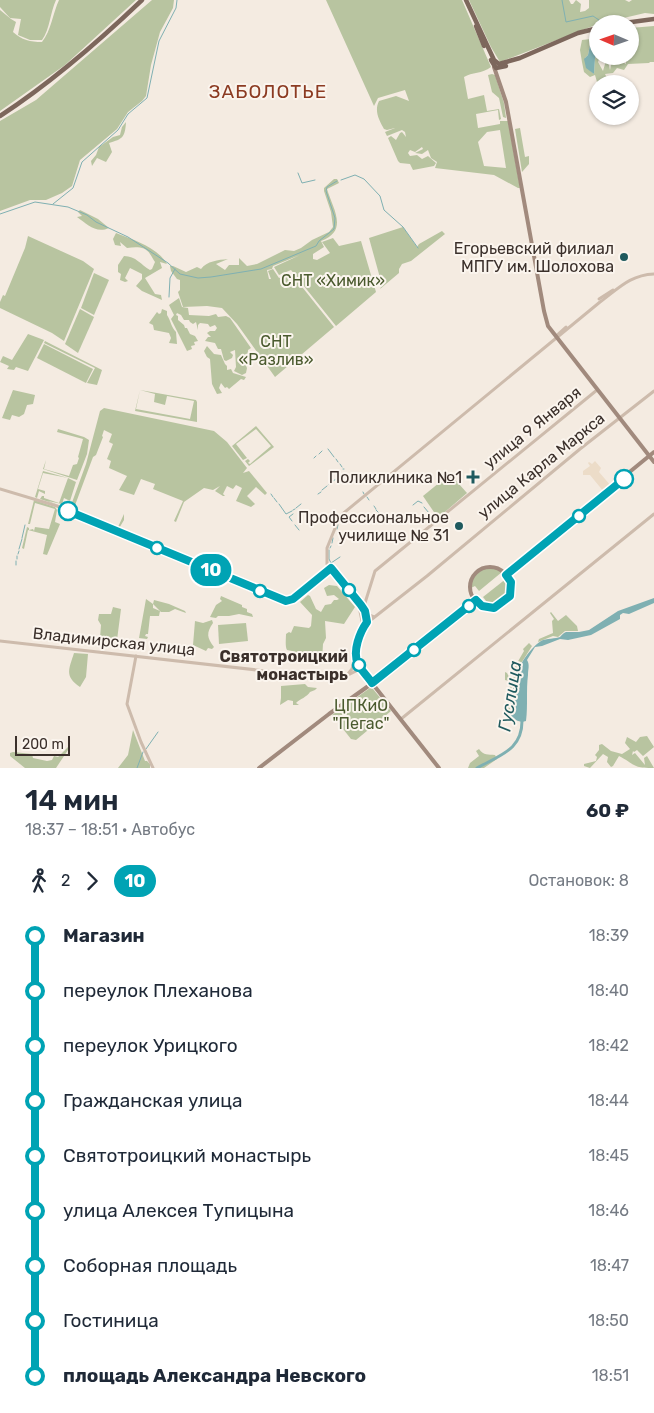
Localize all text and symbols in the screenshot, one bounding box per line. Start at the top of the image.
north arrow [589,15,639,65]
map controls [589,15,639,125]
button: layers [589,75,639,125]
district label: ЗАБОЛОТЬЕ [209,80,327,103]
place label: Егорьевский филиал МПГУ им. Шолохова [454,239,614,276]
marker: Егорьевский филиал МПГУ им. Шолохова [618,251,630,263]
park label: СНТ «Химик» [281,271,385,290]
park label: СНТ «Разлив» [239,332,314,369]
street label: улица 9 Января [480,382,585,472]
street label: улица Карла Маркса [474,408,608,522]
place label: Поликлиника №1 [329,468,462,487]
unlabelled marker [614,469,634,489]
marker: Поликлиника №1 [466,470,480,484]
unlabelled marker [58,501,78,521]
place label: Профессиональное училище № 31 [298,508,449,545]
unlabelled marker [572,509,586,523]
marker: Профессиональное училище № 31 [453,520,465,532]
unlabelled marker [150,541,164,555]
line badge: 10 [188,554,234,586]
text: 10 [200,559,222,581]
unlabelled marker [342,583,356,597]
unlabelled marker [253,584,267,598]
unlabelled marker [462,599,476,613]
street label: Владимирская улица [32,624,196,659]
unlabelled marker [407,643,421,657]
place label: Святотроицкий монастырь [219,647,348,684]
marker: Святотроицкий монастырь [352,658,366,672]
water label: Гуслица [494,659,526,733]
park label: ЦПКиО "Пегас" [333,696,389,733]
scale bar [15,733,70,756]
text: 200 m [22,736,64,753]
text: 14 мин [25,784,119,817]
text: 60 ₽ [586,799,629,822]
text: 18:37 – 18:51 · Автобус [25,820,195,839]
icon: walk [25,867,53,895]
icon: forward [78,867,106,895]
text: 10 [124,870,146,892]
text: 2 [61,871,70,890]
text: Остановок: 8 [528,871,629,890]
text: Магазин [63,924,145,947]
text: 18:39 [589,926,629,945]
text: переулок Плеханова [63,979,253,1002]
text: 18:40 [588,981,629,1000]
text: переулок Урицкого [63,1034,238,1057]
text: 18:42 [589,1036,629,1055]
text: Гражданская улица [63,1089,243,1112]
text: 18:44 [588,1091,629,1110]
text: Святотроицкий монастырь [63,1144,311,1167]
text: 18:45 [588,1146,629,1165]
text: улица Алексея Тупицына [63,1199,294,1222]
text: 18:46 [588,1201,629,1220]
text: Соборная площадь [63,1254,237,1277]
text: 18:47 [590,1256,629,1275]
text: Гостиница [63,1309,159,1332]
text: 18:50 [588,1311,629,1330]
text: площадь Александра Невского [63,1364,366,1387]
text: 18:51 [592,1366,629,1385]

